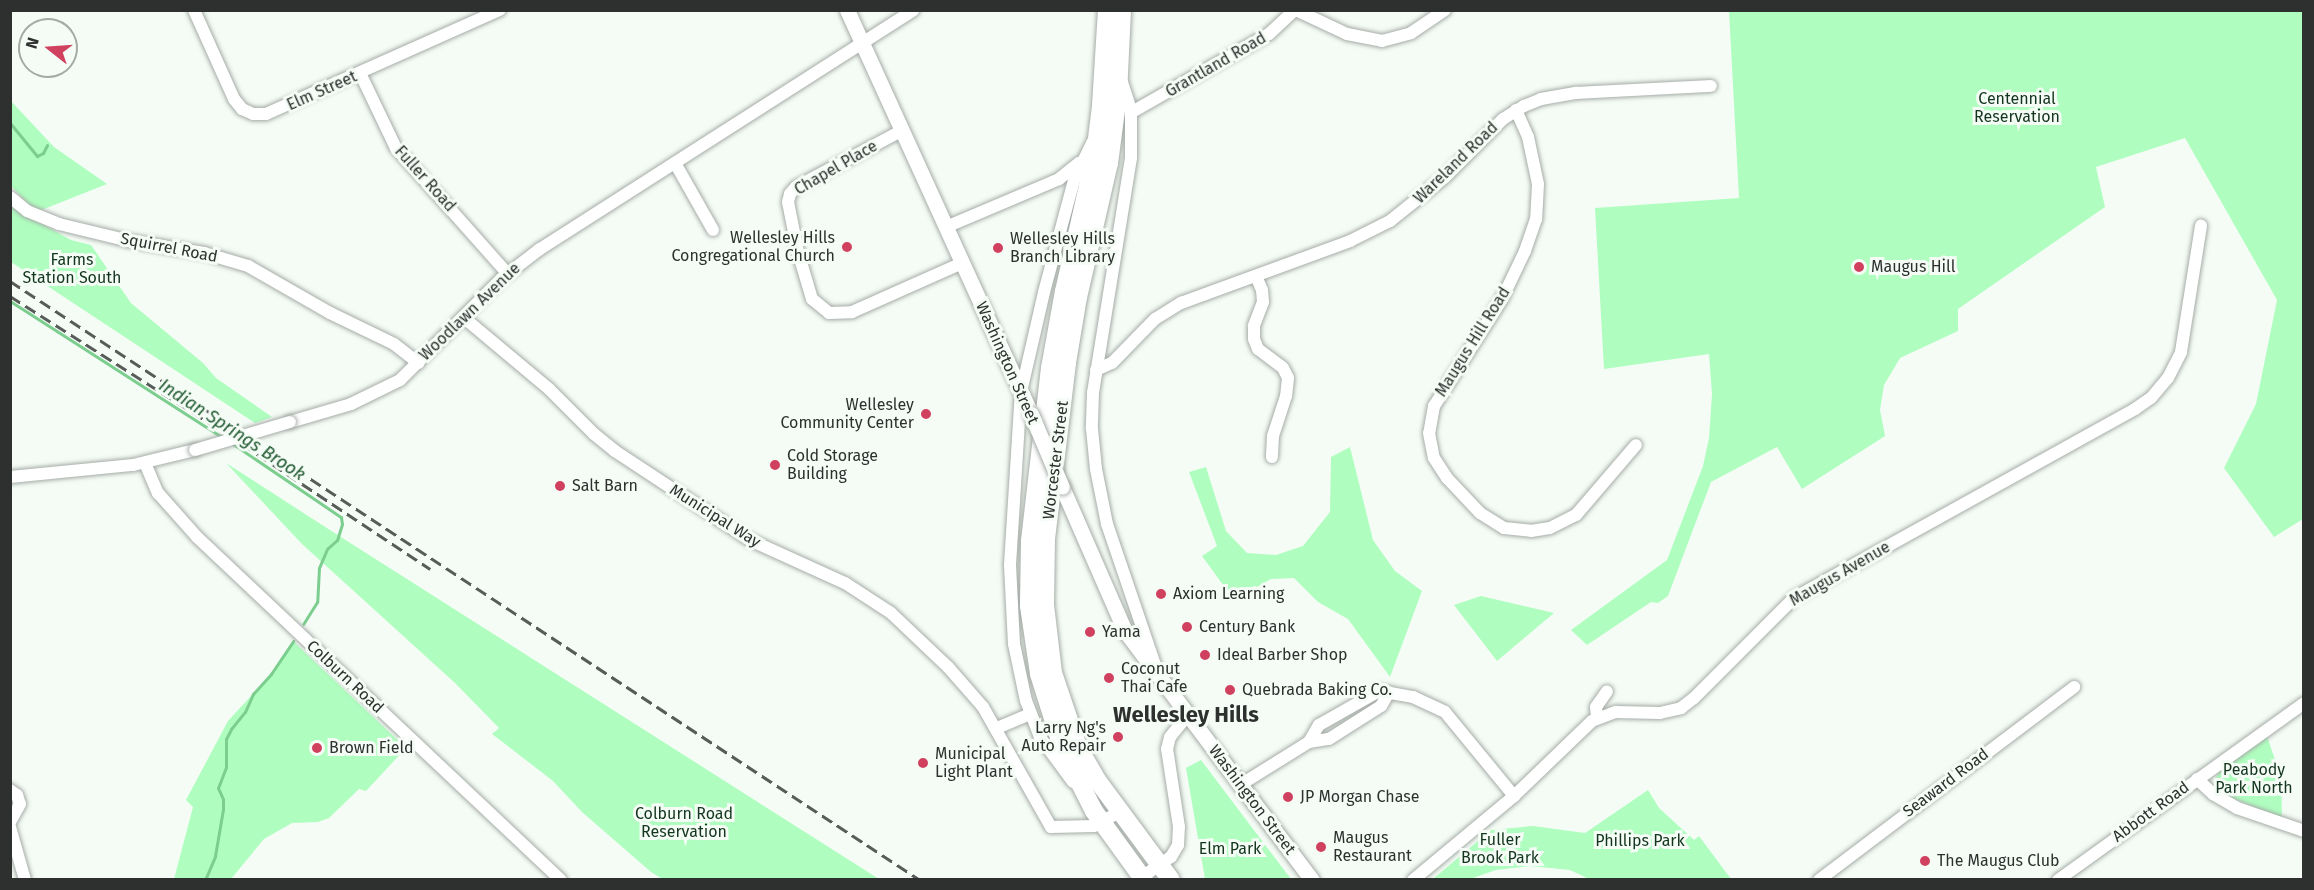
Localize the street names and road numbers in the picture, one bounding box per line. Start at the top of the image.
street label: Grantland Road [1162,28,1270,102]
street label: Elm Street [284,67,360,115]
street label: Wareland Road [1410,118,1502,208]
street label: Chapel Place [791,137,881,199]
street label: Fuller Road [390,142,460,216]
street label: Squirrel Road [119,229,219,267]
street label: Woodlawn Avenue [416,259,524,365]
street label: Maugus Hill Road [1432,284,1514,400]
street label: Washington Street [971,299,1043,427]
street label: Worcester Street [1039,399,1073,521]
street label: Municipal Way [666,480,764,552]
street label: Maugus Avenue [1786,537,1894,611]
street label: Colburn Road [303,637,387,717]
street label: Washington Street [1205,741,1299,859]
street label: Seaward Road [1899,745,1993,821]
street label: Abbott Road [2109,778,2193,846]

